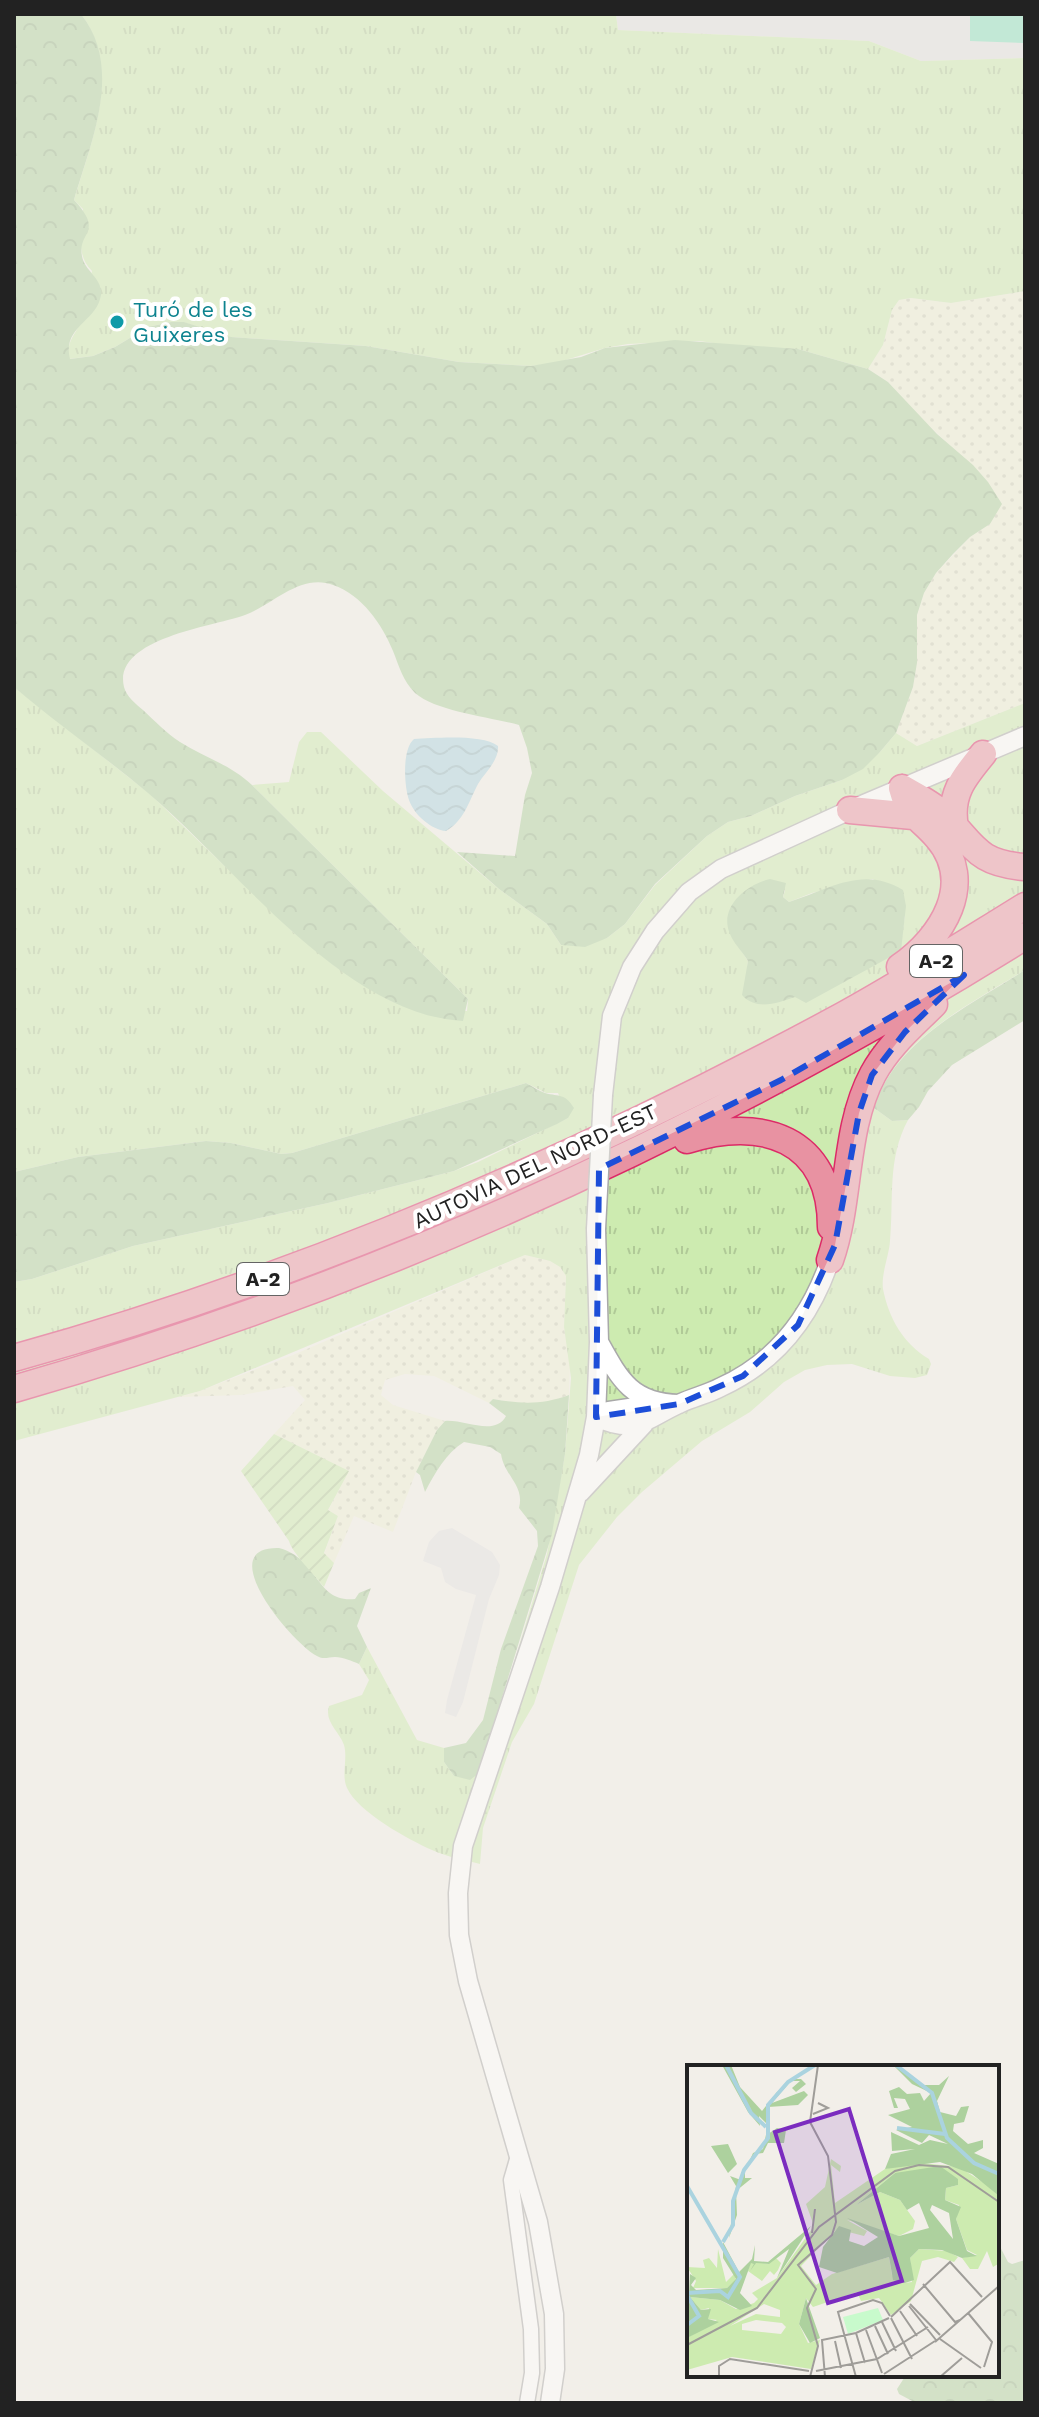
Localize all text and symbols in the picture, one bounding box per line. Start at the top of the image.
place label: Turó de les Guixeres [133,297,253,347]
marker: Turó de les Guixeres [108,313,126,331]
road number: A-2 [910,945,962,977]
street label: AUTOVIA DEL NORD-EST [409,1099,661,1233]
road number: A-2 [237,1263,289,1295]
inset map [687,2065,999,2377]

